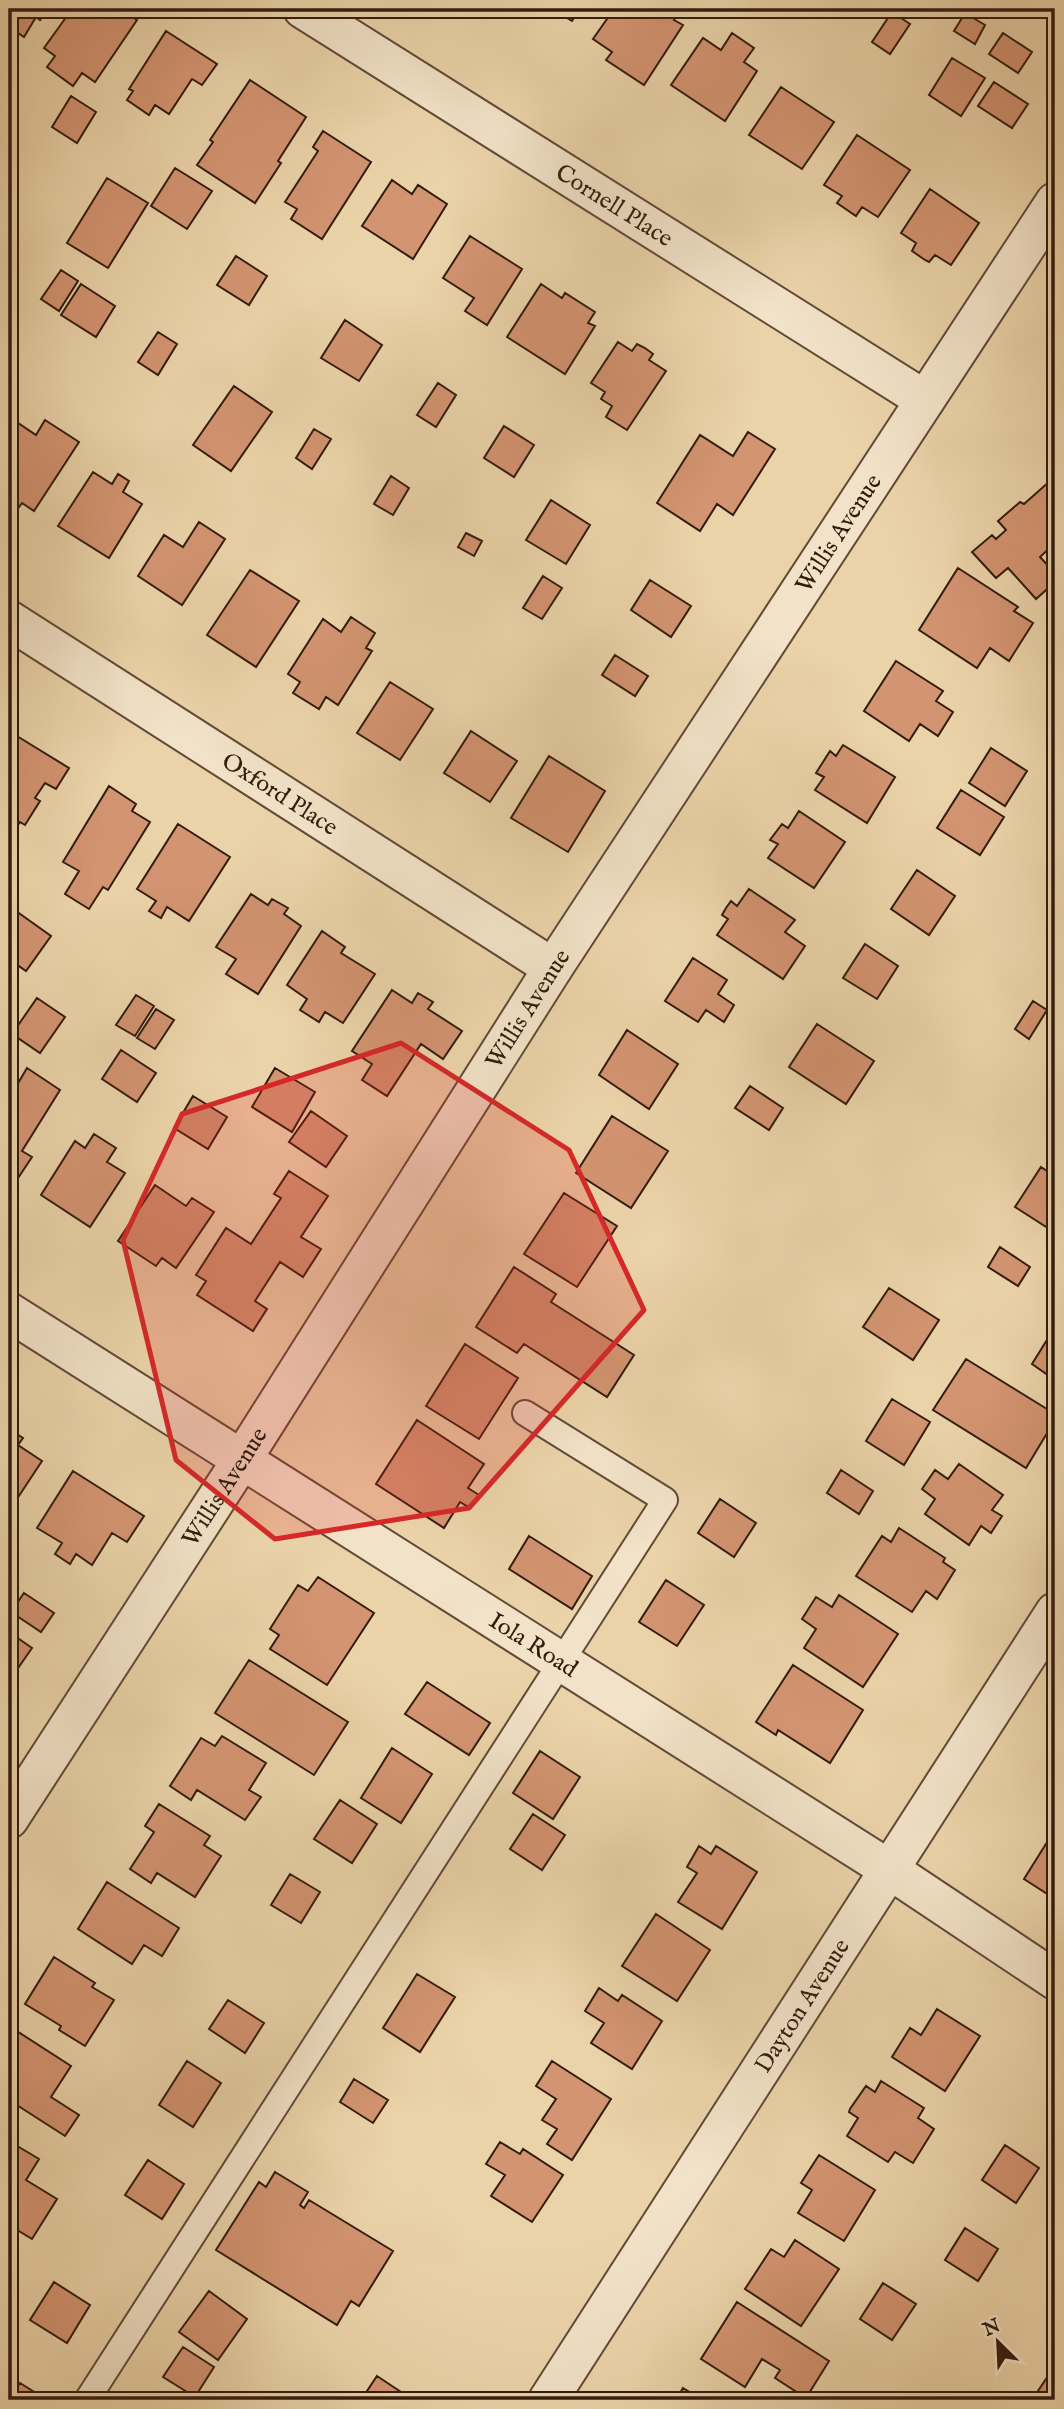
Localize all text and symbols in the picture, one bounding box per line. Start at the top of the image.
street label: Cornell Place [549,158,678,255]
street label: Willis Avenue [789,469,889,599]
street label: Oxford Place [215,746,343,843]
street label: Willis Avenue [479,944,578,1075]
street label: Willis Avenue [176,1422,275,1553]
street label: Iola Road [483,1606,583,1685]
street label: Dayton Avenue [748,1933,858,2079]
north arrow [962,2308,1032,2378]
text: N [979,2314,1005,2343]

